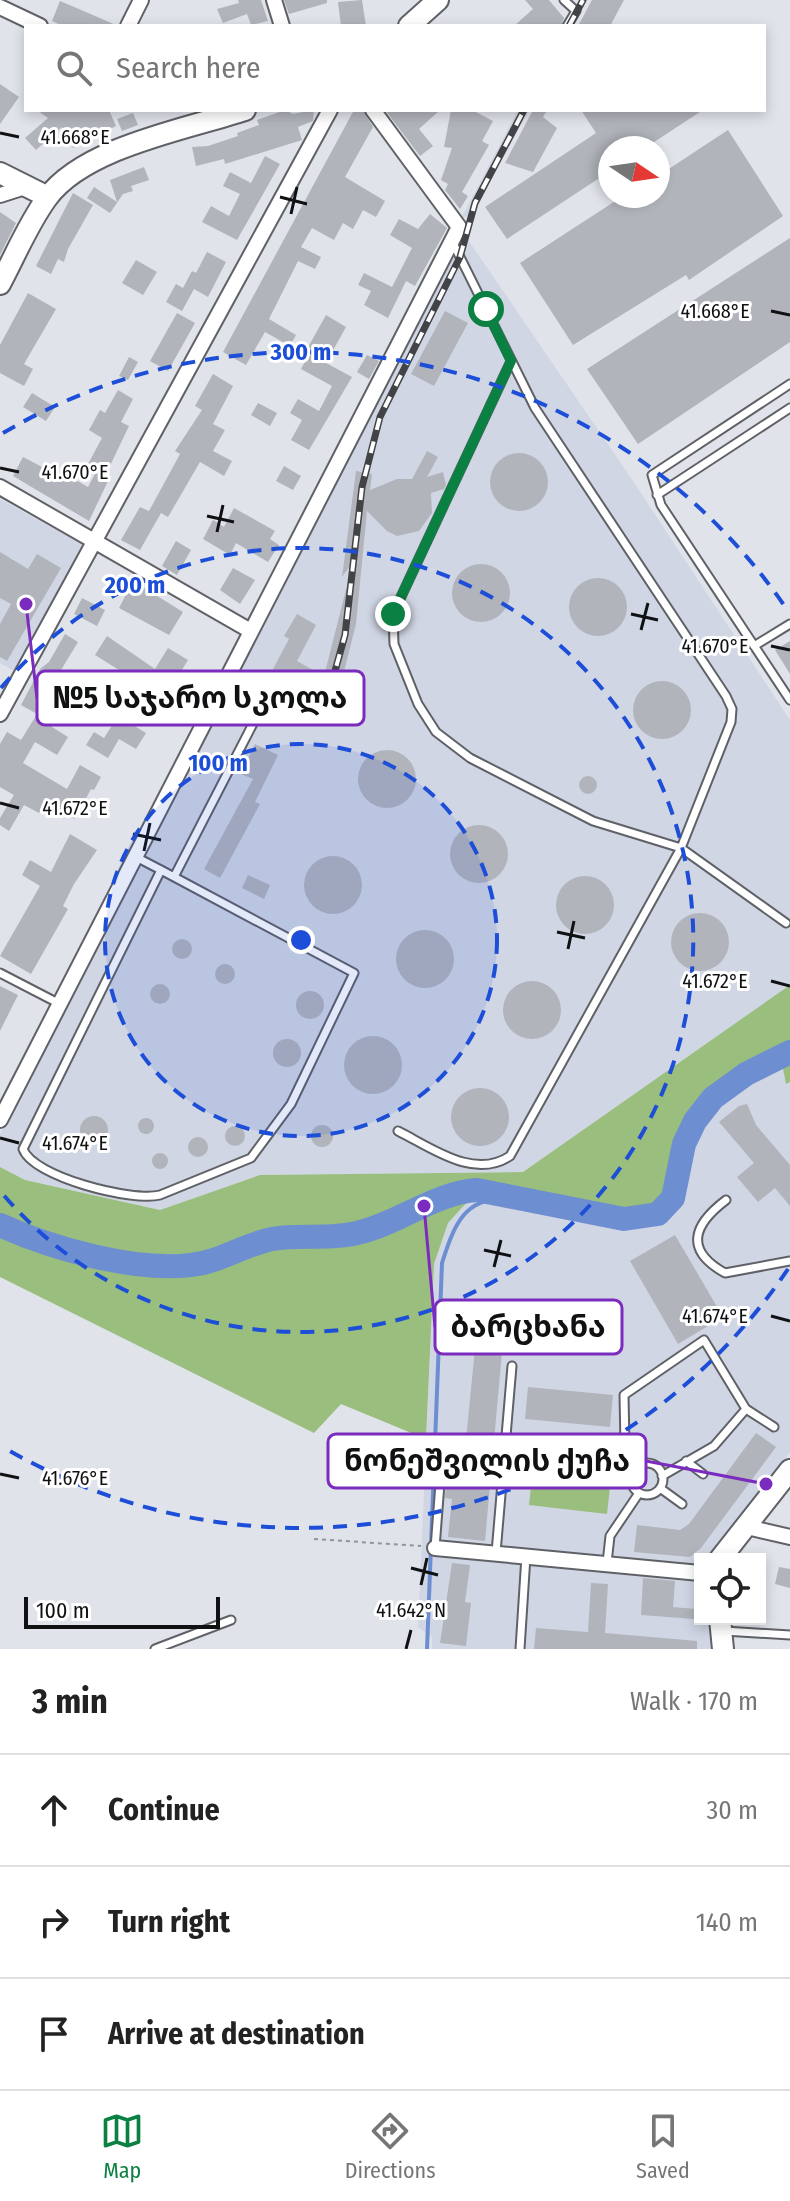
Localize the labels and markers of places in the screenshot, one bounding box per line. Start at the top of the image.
callout: №5 საჯარო სკოლა [37,671,364,725]
centre of rings [287,926,315,954]
callout: ბარცხანა [435,1300,622,1354]
callout: ნონეშვილის ქუჩა [328,1434,646,1488]

